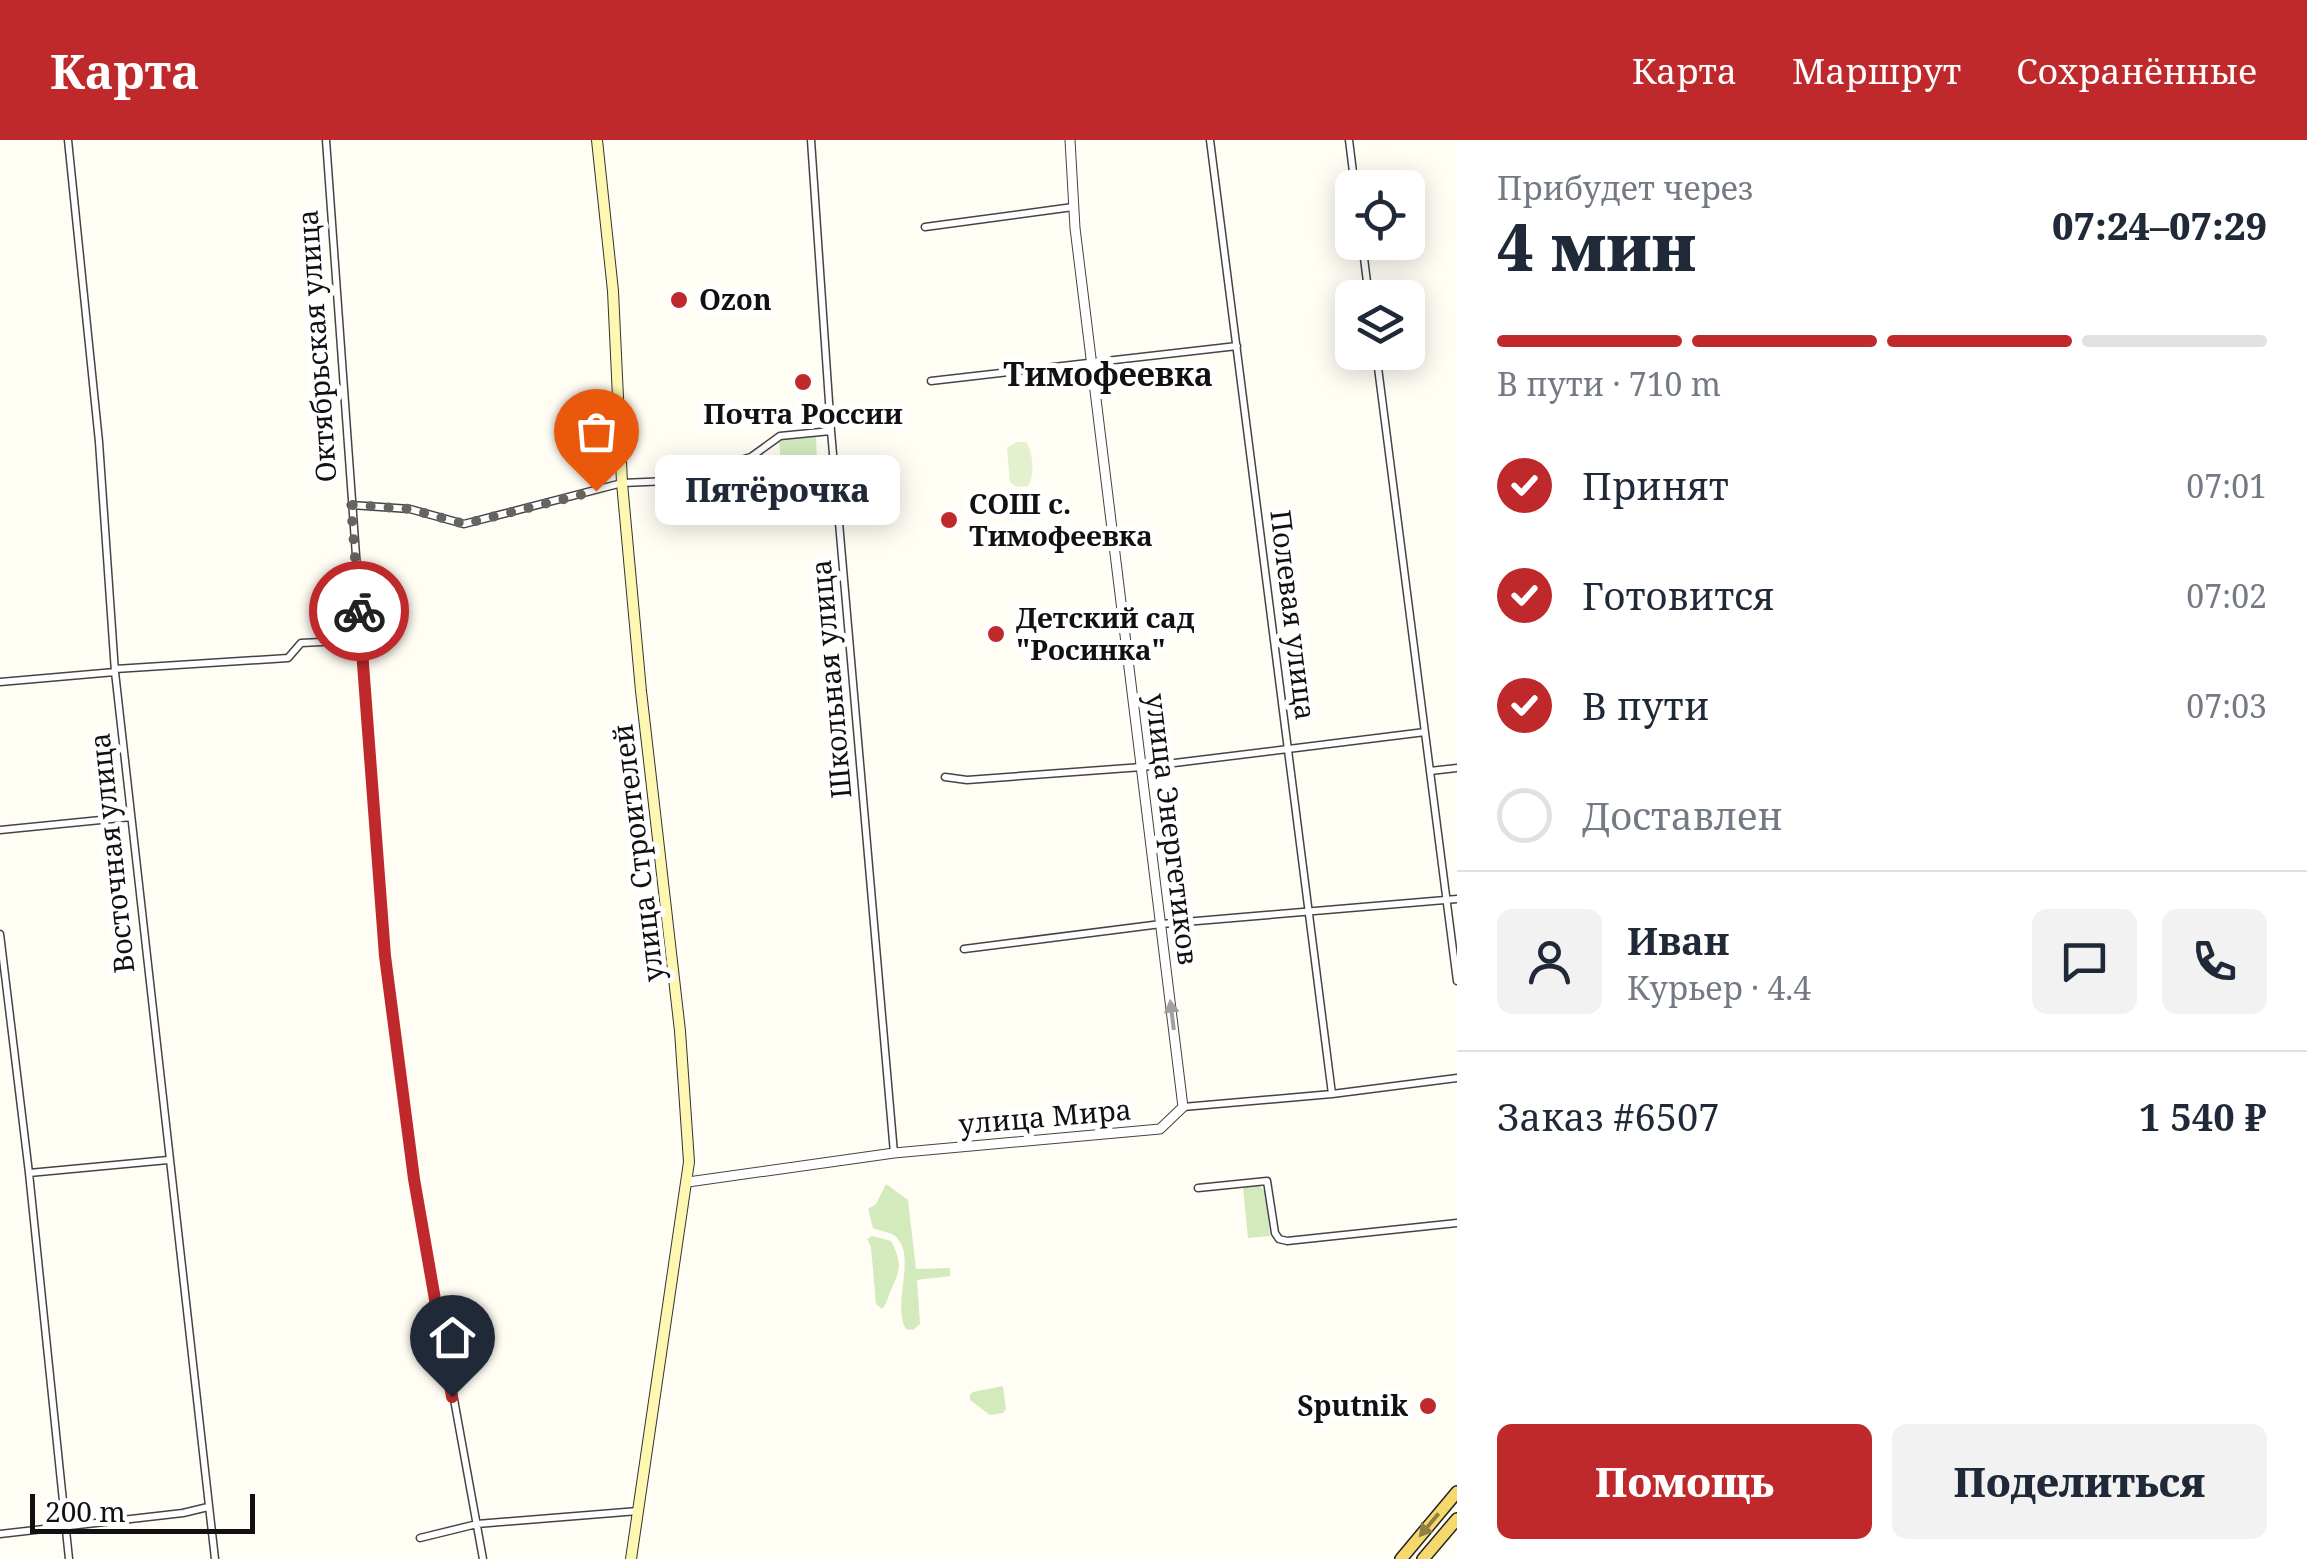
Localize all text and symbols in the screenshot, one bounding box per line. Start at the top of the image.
text: Карта [50,38,200,103]
text: Карта [1632,47,1737,94]
text: Маршрут [1792,47,1961,94]
text: Сохранённые [2016,47,2257,94]
text: Прибудет через [1497,166,1753,209]
map controls [1335,170,1425,370]
button: locate [1335,170,1425,260]
text: 07:24–07:29 [2052,199,2267,251]
text: 4 мин [1497,202,1696,290]
street label: Октябрьская улица [288,208,344,484]
place label: Ozon [699,280,772,318]
button: layers [1335,280,1425,370]
marker: Ozon [668,289,690,311]
district label: Тимофеевка [1003,352,1213,395]
text: В пути · 710 m [1497,362,1721,405]
marker: Почта России [792,371,814,393]
pin [554,389,639,492]
place label: Почта России [703,394,903,432]
icon: bag [569,404,624,459]
callout: Пятёрочка [656,456,901,526]
icon: check [1497,458,1552,513]
text: Принят [1582,459,1729,511]
text: 07:01 [2186,464,2267,507]
text: Пятёрочка [685,468,870,511]
place label: СОШ с. Тимофеевка [969,484,1153,554]
street label: Полевая улица [1262,508,1326,722]
marker: СОШ с. Тимофеевка [938,509,960,531]
street label: Школьная улица [801,558,859,800]
courier [309,561,409,661]
icon: check [1497,568,1552,623]
text: Готовится [1582,569,1775,621]
text: 07:02 [2186,574,2267,617]
icon: bike [332,584,387,639]
place label: Детский сад "Росинка" [1016,598,1194,668]
marker: Детский сад "Росинка" [985,623,1007,645]
icon: check [1497,678,1552,733]
text: В пути [1582,679,1709,731]
text: 07:03 [2186,684,2267,727]
street label: улица Энергетиков [1137,691,1208,967]
street label: улица Строителей [602,722,672,984]
street label: Восточная улица [79,731,143,975]
text: Доставлен [1582,789,1783,841]
button: person [1497,909,1602,1014]
button: chat [2032,909,2137,1014]
button: phone [2162,909,2267,1014]
text: Иван [1627,914,1729,966]
text: Курьер · 4.4 [1627,966,1811,1009]
one-way arrow [1164,999,1180,1031]
street label: улица Мира [957,1090,1133,1142]
text: Заказ #6507 [1497,1090,1720,1142]
text: 1 540 ₽ [2139,1090,2267,1142]
pin [410,1295,495,1398]
icon: home [425,1310,480,1365]
place label: Sputnik [1297,1386,1408,1424]
marker: Sputnik [1417,1395,1439,1417]
button: Помощь [1497,1424,1872,1539]
button: Поделиться [1892,1424,2267,1539]
scale bar [30,1489,255,1534]
text: 200 m [45,1492,126,1530]
one-way arrow [1419,1513,1440,1538]

